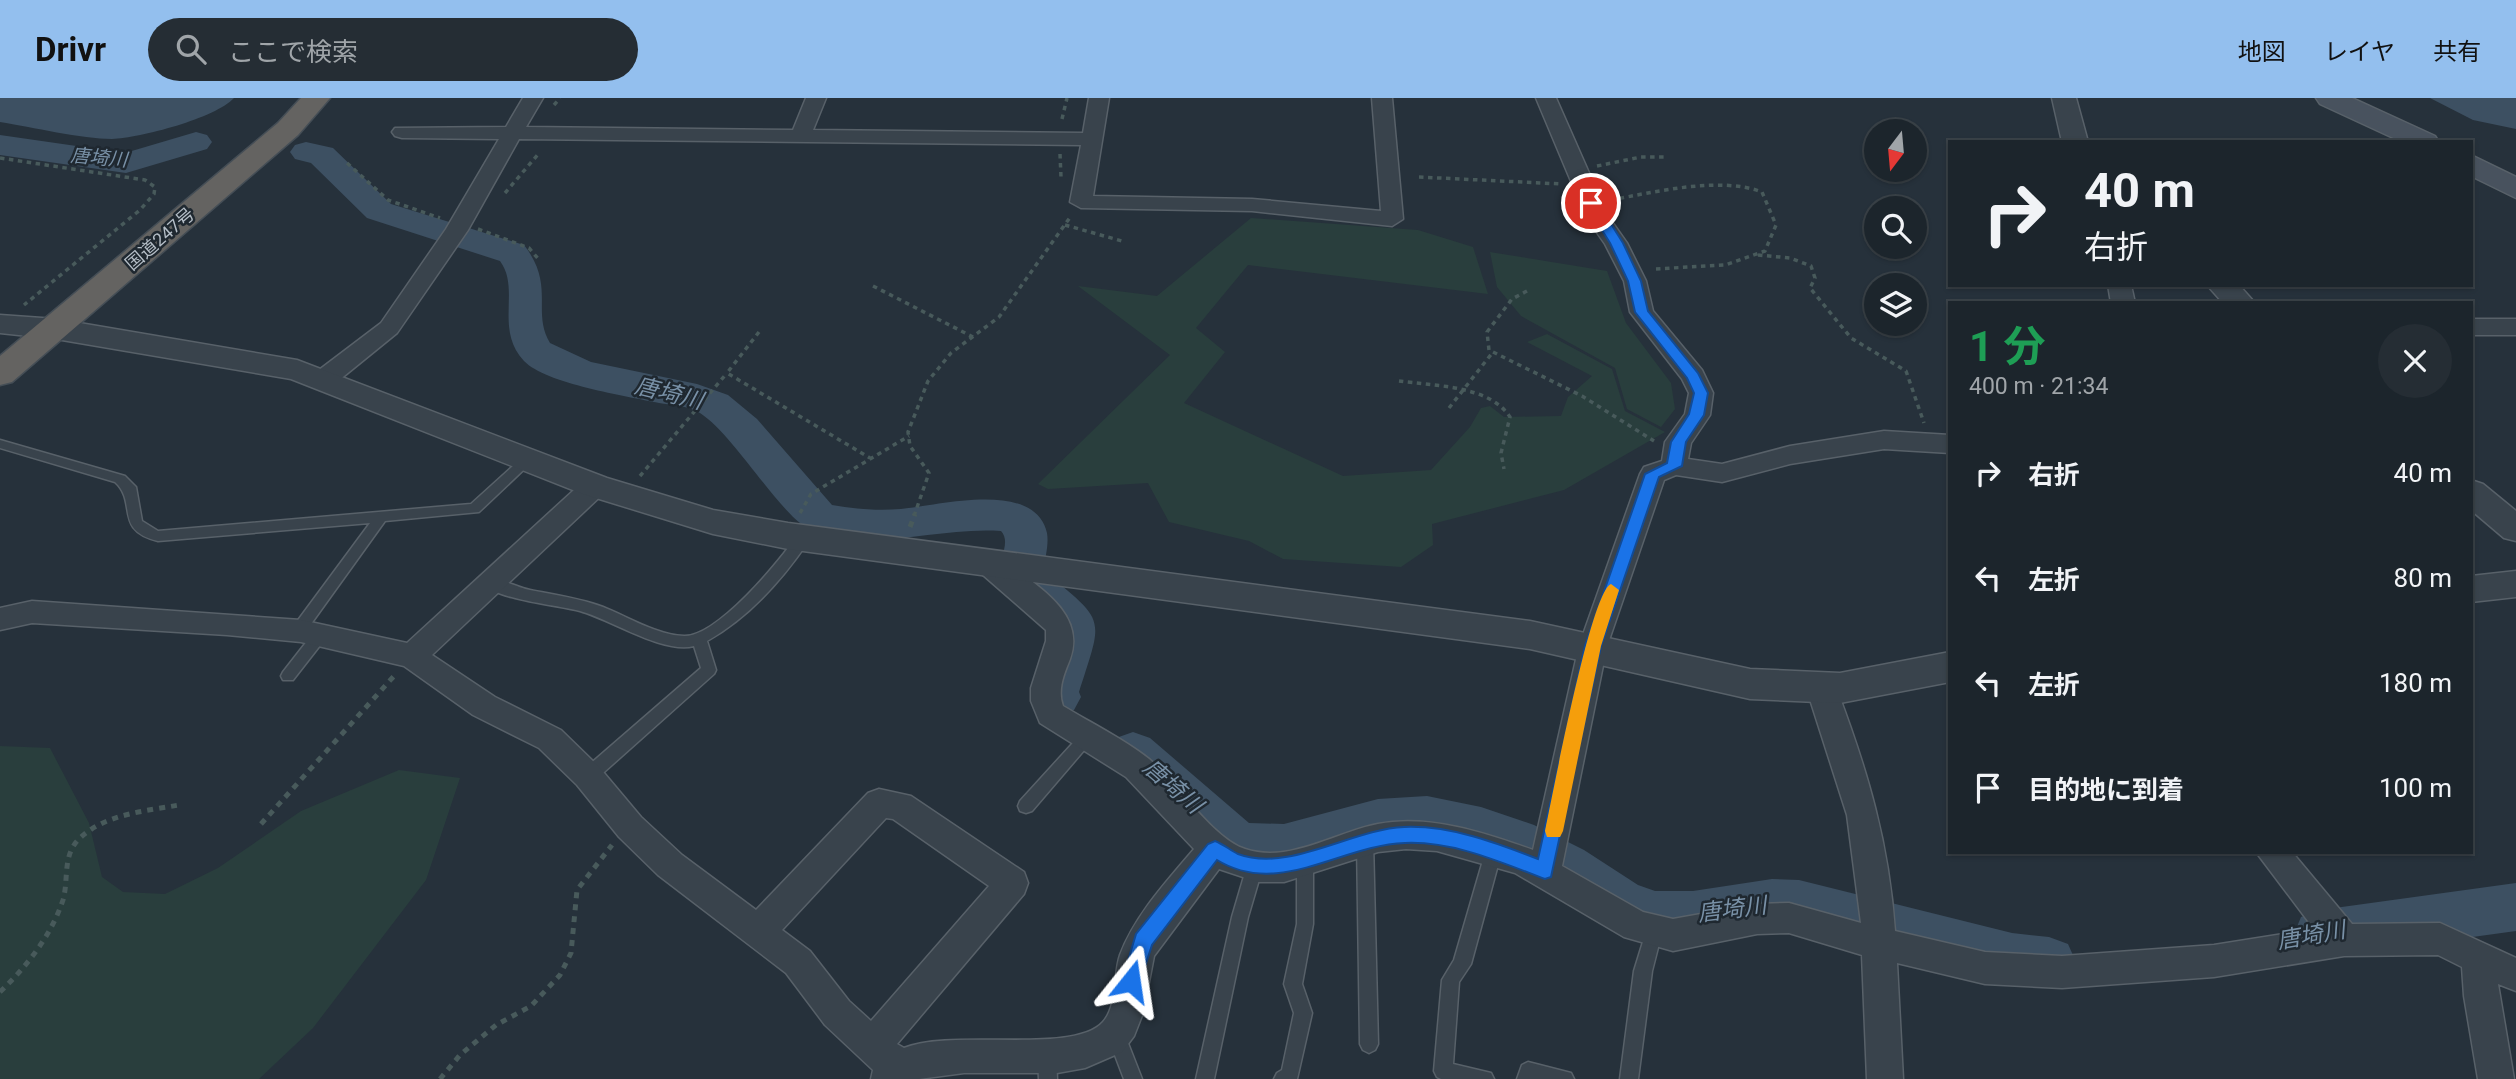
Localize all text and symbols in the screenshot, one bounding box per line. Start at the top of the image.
search box [148,18,638,81]
text: Drivr [35,30,106,69]
icon: search [172,30,210,68]
text: ここで検索 [228,37,358,67]
text: 地図 [2238,38,2286,66]
text: レイヤ [2324,38,2395,66]
text: 共有 [2433,38,2481,66]
north arrow [1864,119,1927,182]
map controls [1864,119,1927,336]
water label: 唐埼川 [70,144,130,172]
text: 40 m [2084,162,2195,219]
icon: right [1969,168,2060,259]
pin [1561,173,1621,233]
icon: arrive [1572,184,1610,222]
button: search [1864,196,1927,259]
street label: 国道247号 [121,203,198,274]
text: 右折 [2084,228,2148,266]
button: layers [1864,273,1927,336]
text: 1 分 [1969,322,2046,371]
button: close [2378,324,2452,398]
water label: 唐埼川 [632,372,709,416]
text: 400 m · 21:34 [1969,373,2108,400]
icon: right [1969,454,2007,492]
text: 40 m [2394,458,2452,488]
text: 右折 [2028,460,2080,490]
icon: left [1969,559,2007,597]
text: 80 m [2394,563,2452,593]
text: 左折 [2028,565,2080,595]
icon: left [1969,664,2007,702]
text: 180 m [2379,668,2452,698]
text: 左折 [2028,670,2080,700]
water label: 唐埼川 [1138,754,1210,821]
icon: arrive [1969,769,2007,807]
text: 100 m [2379,773,2452,803]
text: 目的地に到着 [2028,775,2184,805]
water label: 唐埼川 [1696,892,1771,927]
water label: 唐埼川 [2275,916,2350,955]
position arrow [1094,944,1168,1018]

